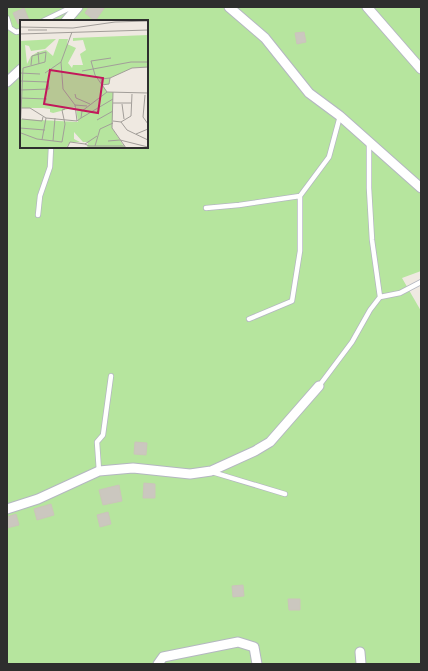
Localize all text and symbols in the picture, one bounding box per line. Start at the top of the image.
inset map [20,20,148,148]

